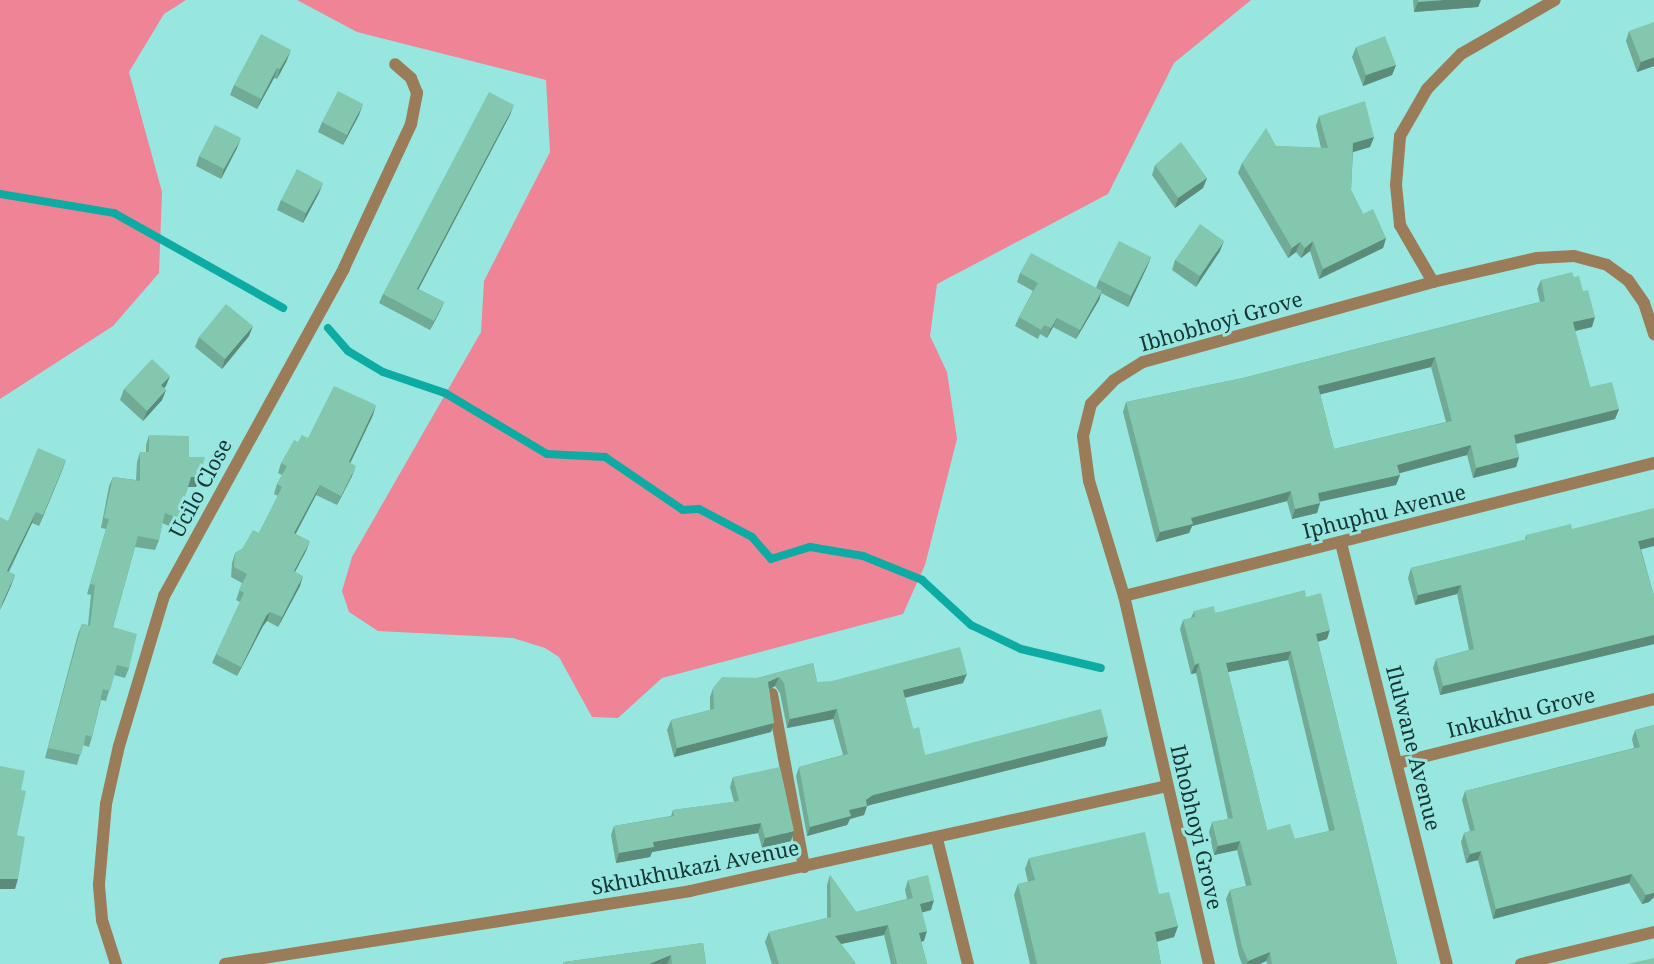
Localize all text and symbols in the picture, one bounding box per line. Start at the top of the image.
street label: Ibhobhoyi Grove [1137,286,1305,356]
street label: Ucilo Close [163,434,237,542]
street label: Iphuphu Avenue [1300,479,1468,543]
street label: Ilulwane Avenue [1381,663,1447,833]
street label: Inkukhu Grove [1444,681,1598,743]
street label: Ibhobhoyi Grove [1166,742,1228,912]
street label: Skhukhukazi Avenue [589,834,801,900]

